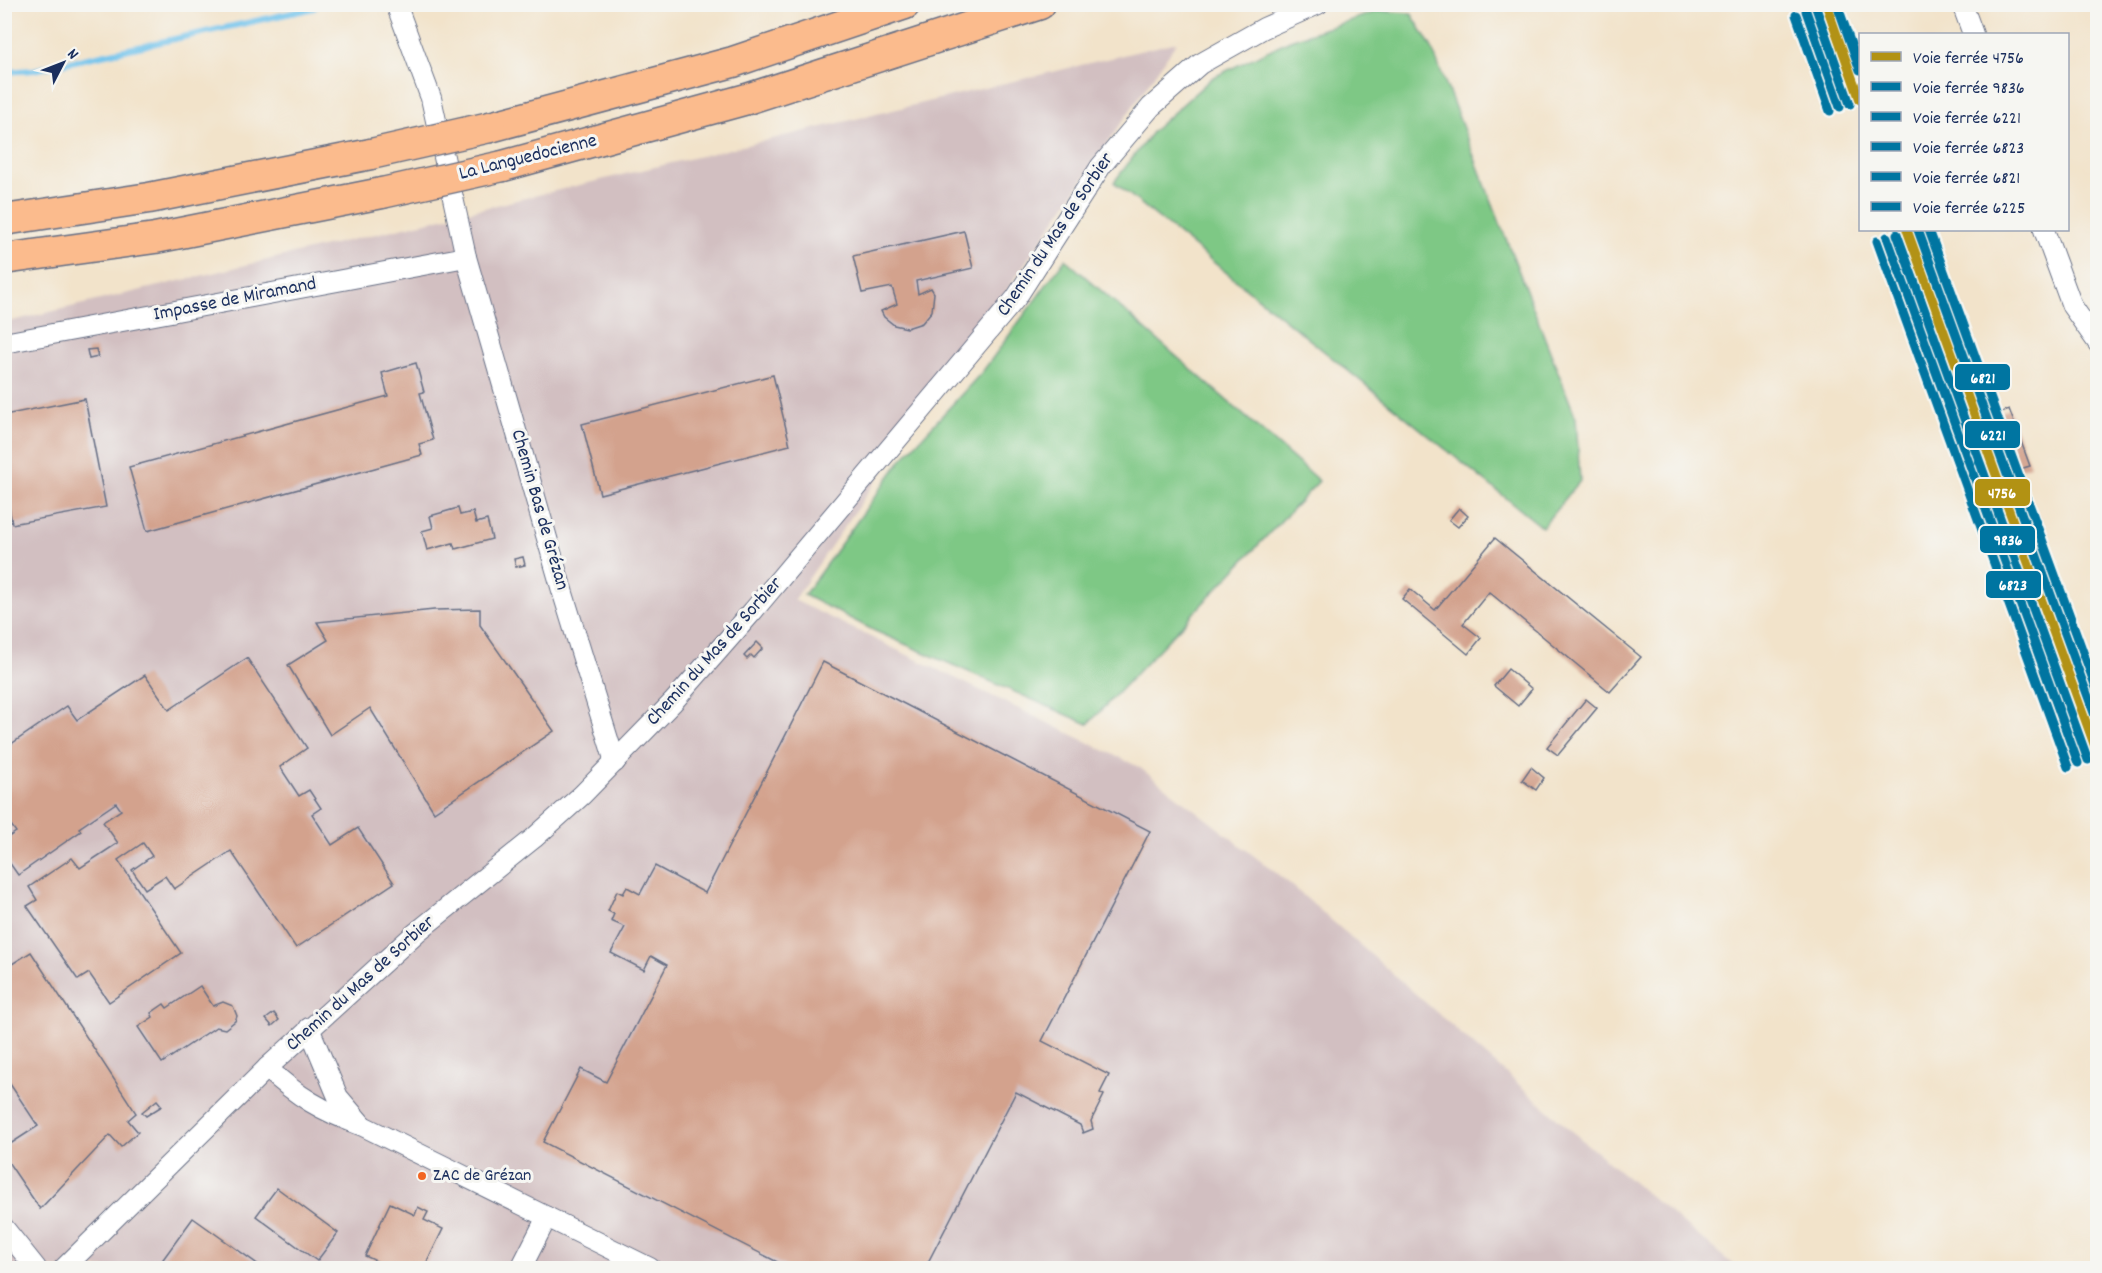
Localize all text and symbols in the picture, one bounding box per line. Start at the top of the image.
north arrow [33,33,93,93]
legend [1859,33,2069,231]
text: N [61,44,84,65]
text: Voie ferrée 4756 [1913,47,2024,72]
text: Voie ferrée 9836 [1913,77,2025,102]
text: Voie ferrée 6221 [1913,107,2021,132]
street label: La Languedocienne [456,127,600,189]
text: Voie ferrée 6823 [1913,137,2024,162]
street label: Chemin du Mas de Sorbier [991,147,1122,322]
text: Voie ferrée 6821 [1913,167,2020,192]
text: Voie ferrée 6225 [1913,197,2025,222]
street label: Impasse de Miramand [151,270,319,330]
line badge: 6821 [1954,363,2011,391]
text: 6821 [1971,368,1995,391]
line badge: 6221 [1964,420,2021,449]
text: 6221 [1980,425,2006,448]
street label: Chemin Bas de Grézan [503,426,575,594]
line badge: 4756 [1974,478,2031,507]
text: 4756 [1988,483,2016,506]
line badge: 9836 [1979,525,2036,554]
text: 9836 [1994,530,2022,553]
line badge: 6823 [1985,570,2042,599]
street label: Chemin du Mas de Sorbier [640,571,790,733]
text: 6823 [1999,575,2027,598]
street label: Chemin du Mas de Sorbier [280,909,442,1059]
place label: ZAC de Grézan [433,1164,531,1189]
marker: ZAC de Grézan [416,1170,428,1182]

